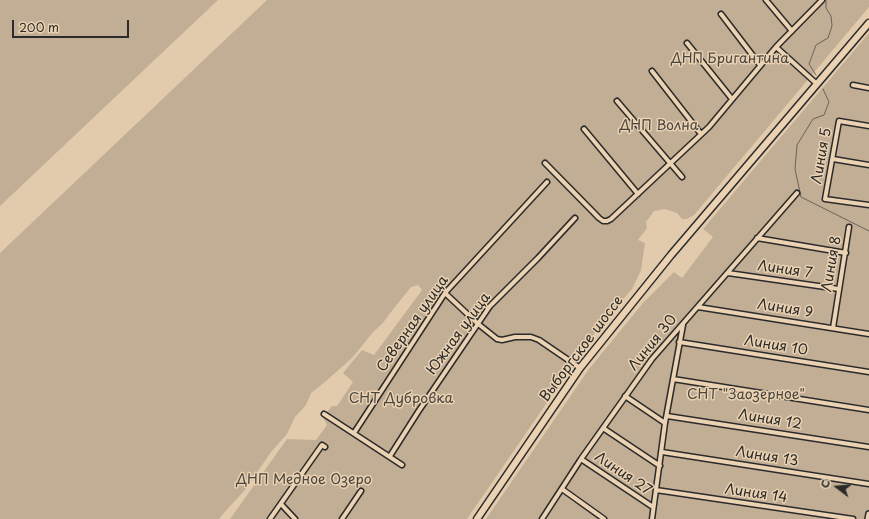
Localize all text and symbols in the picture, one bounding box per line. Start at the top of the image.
scale bar [14,12,131,38]
text: 200 m [19,18,59,36]
park label: ДНП Бригантина [671,51,789,67]
park label: ДНП Волна [619,118,699,134]
street label: Линия 5 [809,127,835,185]
street label: Линия 8 [819,235,845,293]
street label: Линия 7 [756,258,814,282]
street label: Северная улица [374,273,452,375]
street label: Южная улица [424,290,494,378]
street label: Выборгское шоссе [537,293,627,405]
street label: Линия 9 [756,296,814,322]
street label: Линия 30 [625,312,681,374]
street label: Линия 10 [743,333,809,359]
park label: СНТ "Заозерное" [687,387,805,403]
park label: СНТ Дубровка [349,391,453,407]
street label: Линия 12 [737,407,803,433]
street label: Линия 13 [734,444,800,470]
street label: Линия 27 [591,449,655,499]
north arrow [817,467,857,507]
park label: ДНП Медное Озеро [236,472,372,488]
text: С [816,477,834,490]
street label: Линия 14 [724,481,788,507]

